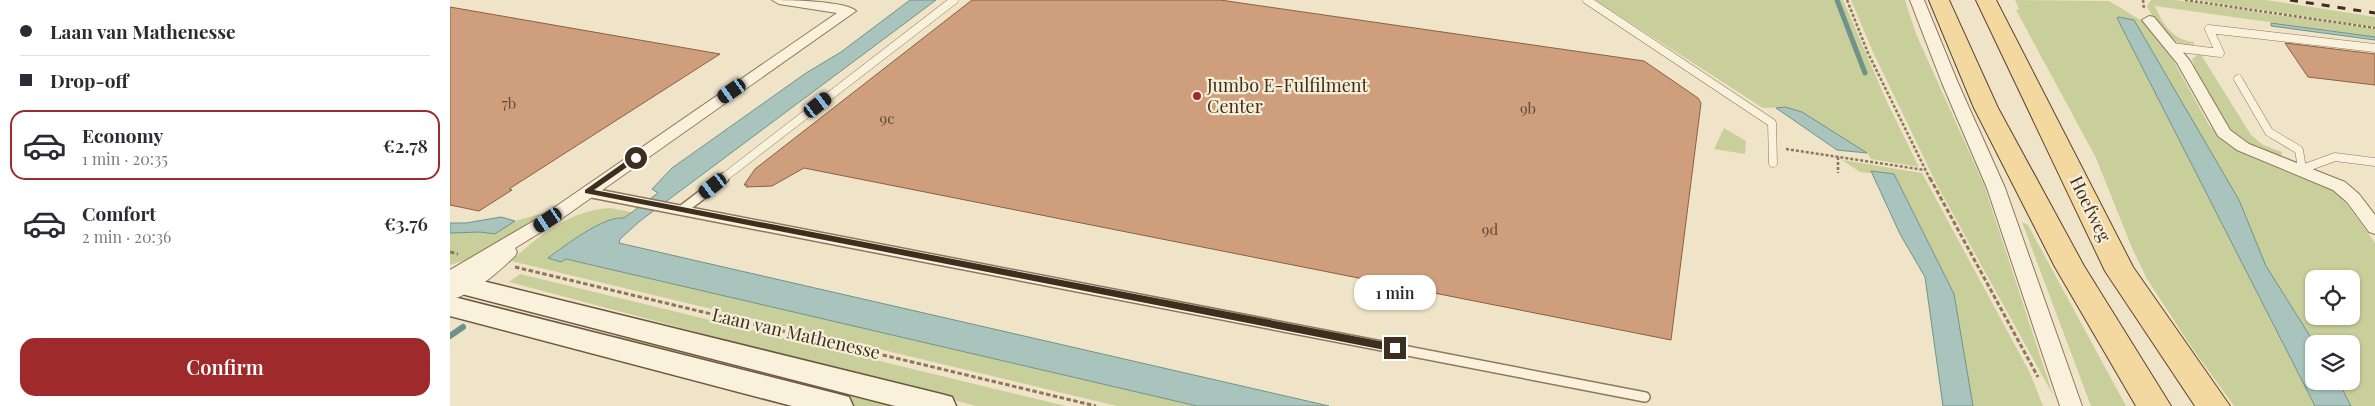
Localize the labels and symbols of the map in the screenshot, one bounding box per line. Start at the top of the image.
place label: Jumbo E-Fulfilment Center [1206,73,1368,118]
car [715,76,748,106]
car [801,90,834,120]
marker: Jumbo E-Fulfilment Center [1191,90,1203,102]
house number: 7b [502,93,516,113]
house number: 9b [1520,98,1536,118]
house number: 9c [880,108,894,128]
route start [625,147,647,169]
car [696,171,729,201]
street label: Hoefweg [2065,172,2117,246]
car [531,205,564,235]
house number: 9d [1482,219,1498,239]
callout: 1 min [1354,276,1436,310]
street label: Laan van Mathenesse [710,302,883,364]
route end [1384,337,1406,359]

